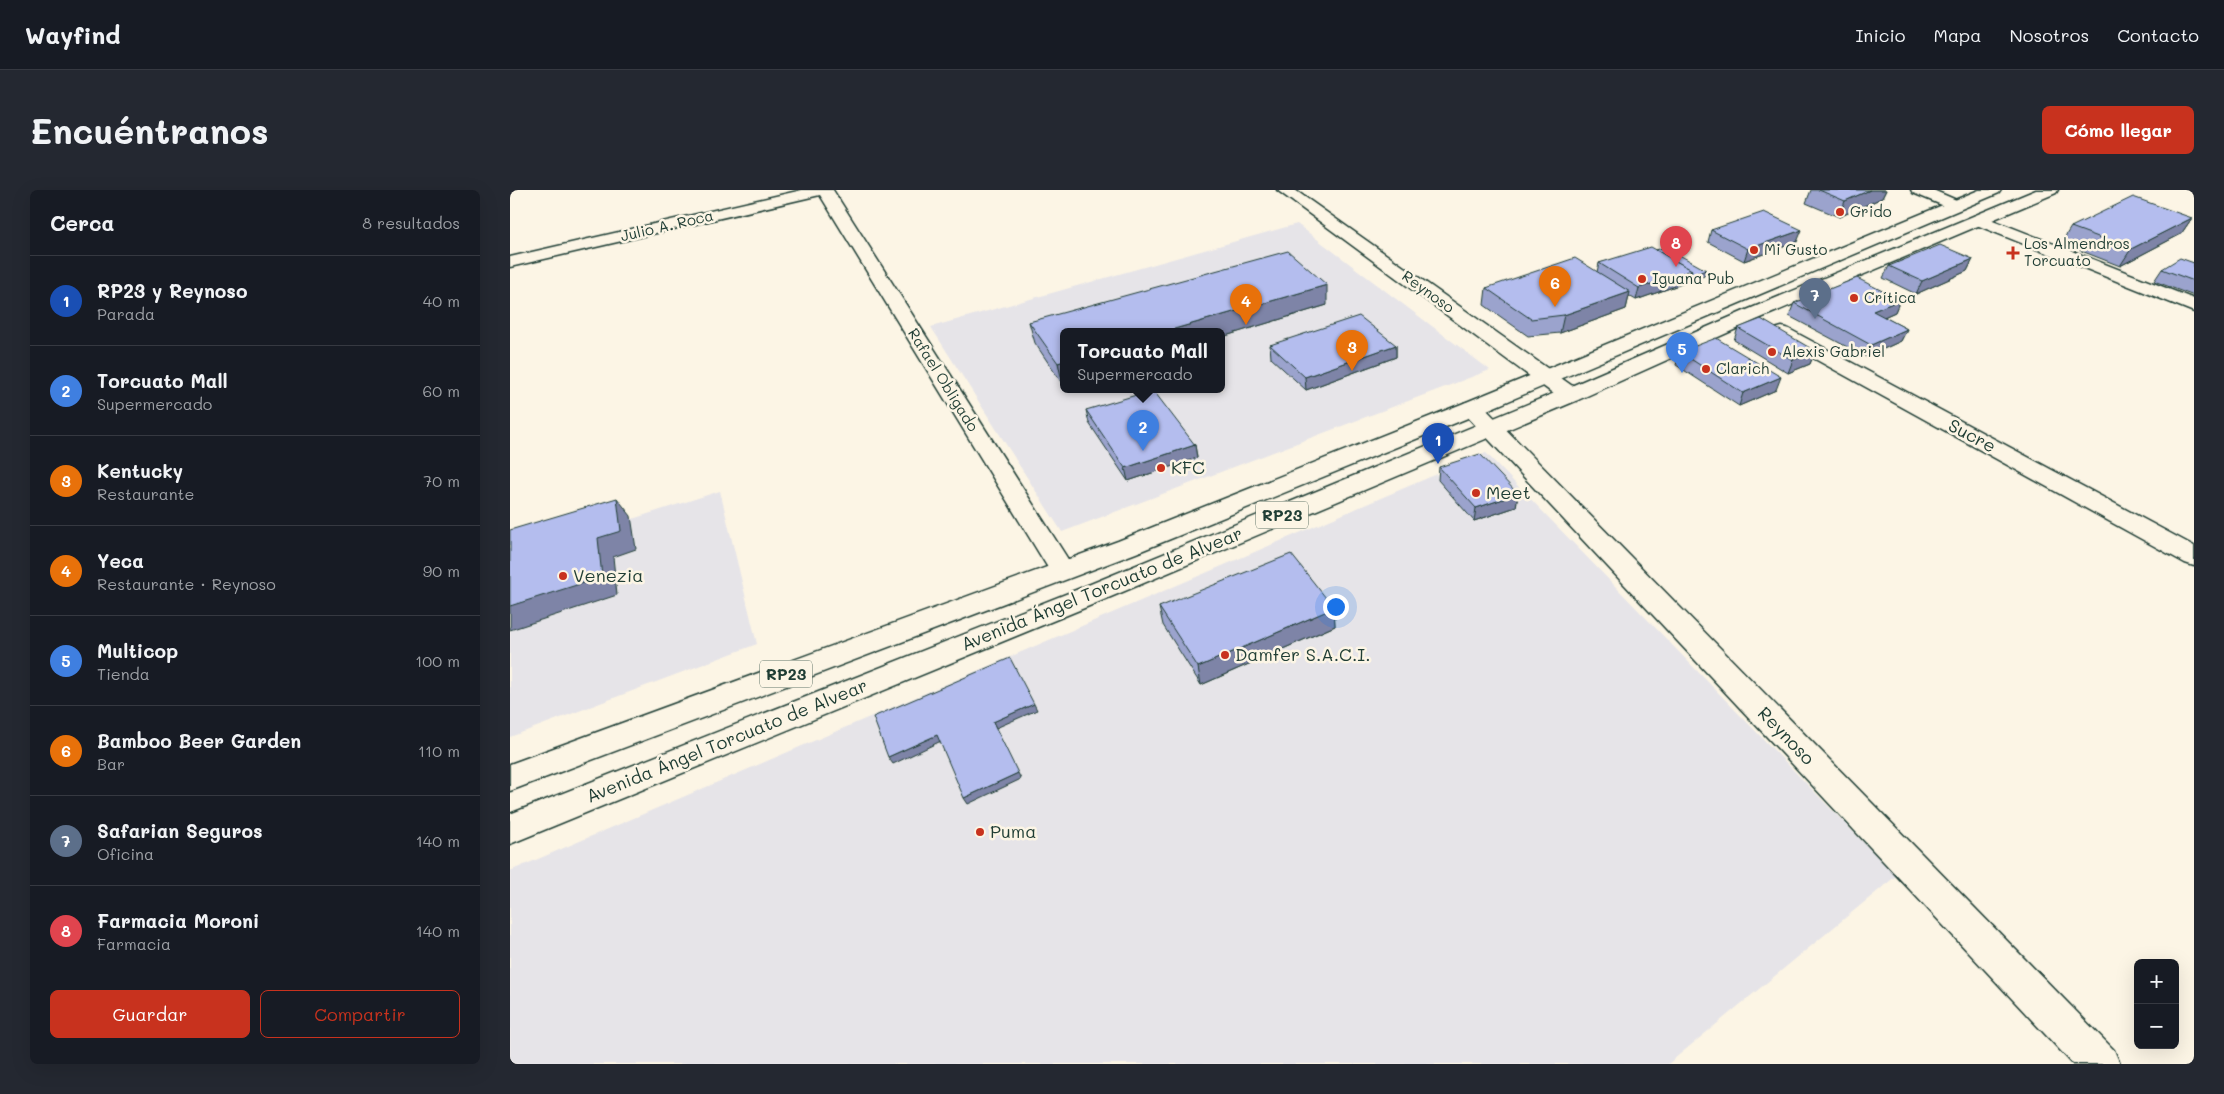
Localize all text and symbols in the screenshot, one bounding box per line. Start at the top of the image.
text: Wayfind [25,19,121,50]
text: Inicio [1855,23,1906,47]
text: Mapa [1934,23,1981,47]
text: Nosotros [2009,23,2089,47]
text: Contacto [2117,23,2199,47]
button: Cómo llegar [2042,106,2194,154]
text: Encuéntranos [30,107,269,153]
place label: Grido [1850,201,1892,221]
street label: Julio A. Roca [618,205,715,245]
marker: Grido [1834,206,1846,218]
text: Cerca [50,209,115,236]
text: 8 resultados [362,212,460,233]
pin: 8 [1660,226,1692,267]
place label: Los Almendros Torcuato [2024,233,2130,270]
place label: Mi Gusto [1764,239,1828,259]
marker: Mi Gusto [1748,244,1760,256]
marker: Los Almendros Torcuato [2006,246,2020,260]
street label: Reynoso [1398,265,1459,317]
pin: 6 [1539,266,1571,307]
place label: Iguana Pub [1652,268,1734,288]
marker: Iguana Pub [1636,273,1648,285]
text: RP23 y Reynoso [97,278,247,303]
pin: 7 [1799,278,1831,319]
pin: 4 [1230,284,1262,325]
place label: Crítica [1864,287,1916,307]
text: 1 [62,290,70,311]
text: 40 m [423,290,460,311]
marker: Crítica [1848,292,1860,304]
text: Parada [97,303,155,324]
street label: Rafael Obligado [904,324,984,435]
popup [1060,328,1225,393]
pin: 3 [1336,330,1368,371]
pin: 5 [1666,332,1698,373]
text: Torcuato Mall [1077,338,1208,363]
place label: Alexis Gabriel [1782,341,1885,361]
marker: Alexis Gabriel [1766,346,1778,358]
place label: Clarich [1716,358,1769,378]
text: Supermercado [1077,363,1192,384]
marker: Clarich [1700,363,1712,375]
text: Torcuato Mall [97,368,228,393]
text: 2 [62,380,70,401]
text: 60 m [423,380,460,401]
text: Supermercado [97,393,212,414]
pin: 2 [1127,410,1159,451]
street label: Sucre [1944,413,2001,458]
pin: 1 [1422,423,1454,464]
place label: KFC [1171,455,1205,479]
text: Kentucky [97,458,183,483]
marker: KFC [1155,462,1167,474]
text: 3 [61,470,71,491]
text: 70 m [423,470,460,491]
place label: Meet [1486,480,1531,504]
text: Restaurante [97,483,195,504]
marker: Meet [1470,487,1482,499]
road number: RP23 [1256,502,1308,528]
street label: Avenida Ángel Torcuato de Alvear [957,520,1246,656]
text: Yeca [97,548,144,573]
text: 4 [61,560,71,581]
text: 90 m [423,560,460,581]
place label: Venezia [573,563,644,587]
marker: Venezia [557,570,569,582]
text: Restaurante · Reynoso [97,573,276,594]
your location [1323,594,1349,620]
text: Multicop [97,638,178,663]
place label: Damfer S.A.C.I. [1235,642,1371,666]
marker: Damfer S.A.C.I. [1219,649,1231,661]
text: 5 [61,650,71,671]
text: 100 m [415,650,460,671]
road number: RP23 [760,660,812,688]
text: Tienda [97,663,150,684]
street label: Avenida Ángel Torcuato de Alvear [582,672,871,808]
street label: Reynoso [1753,701,1821,770]
text: Bamboo Beer Garden [97,728,301,753]
text: 6 [61,740,71,761]
text: 110 m [418,740,460,761]
text: Bar [97,753,125,774]
text: Safarian Seguros [97,818,263,843]
place label: Puma [990,819,1036,843]
marker: Puma [974,826,986,838]
text: 7 [62,830,70,851]
text: 140 m [416,830,460,851]
text: Oficina [97,843,154,864]
text: Farmacia Moroni [97,908,259,933]
text: 8 [61,920,71,941]
text: 140 m [416,920,460,941]
text: Farmacia [97,933,171,954]
map controls [2134,959,2179,1049]
button: + [2134,959,2179,1004]
button: Guardar [50,990,250,1038]
button: Compartir [260,990,460,1038]
button: − [2134,1004,2179,1049]

